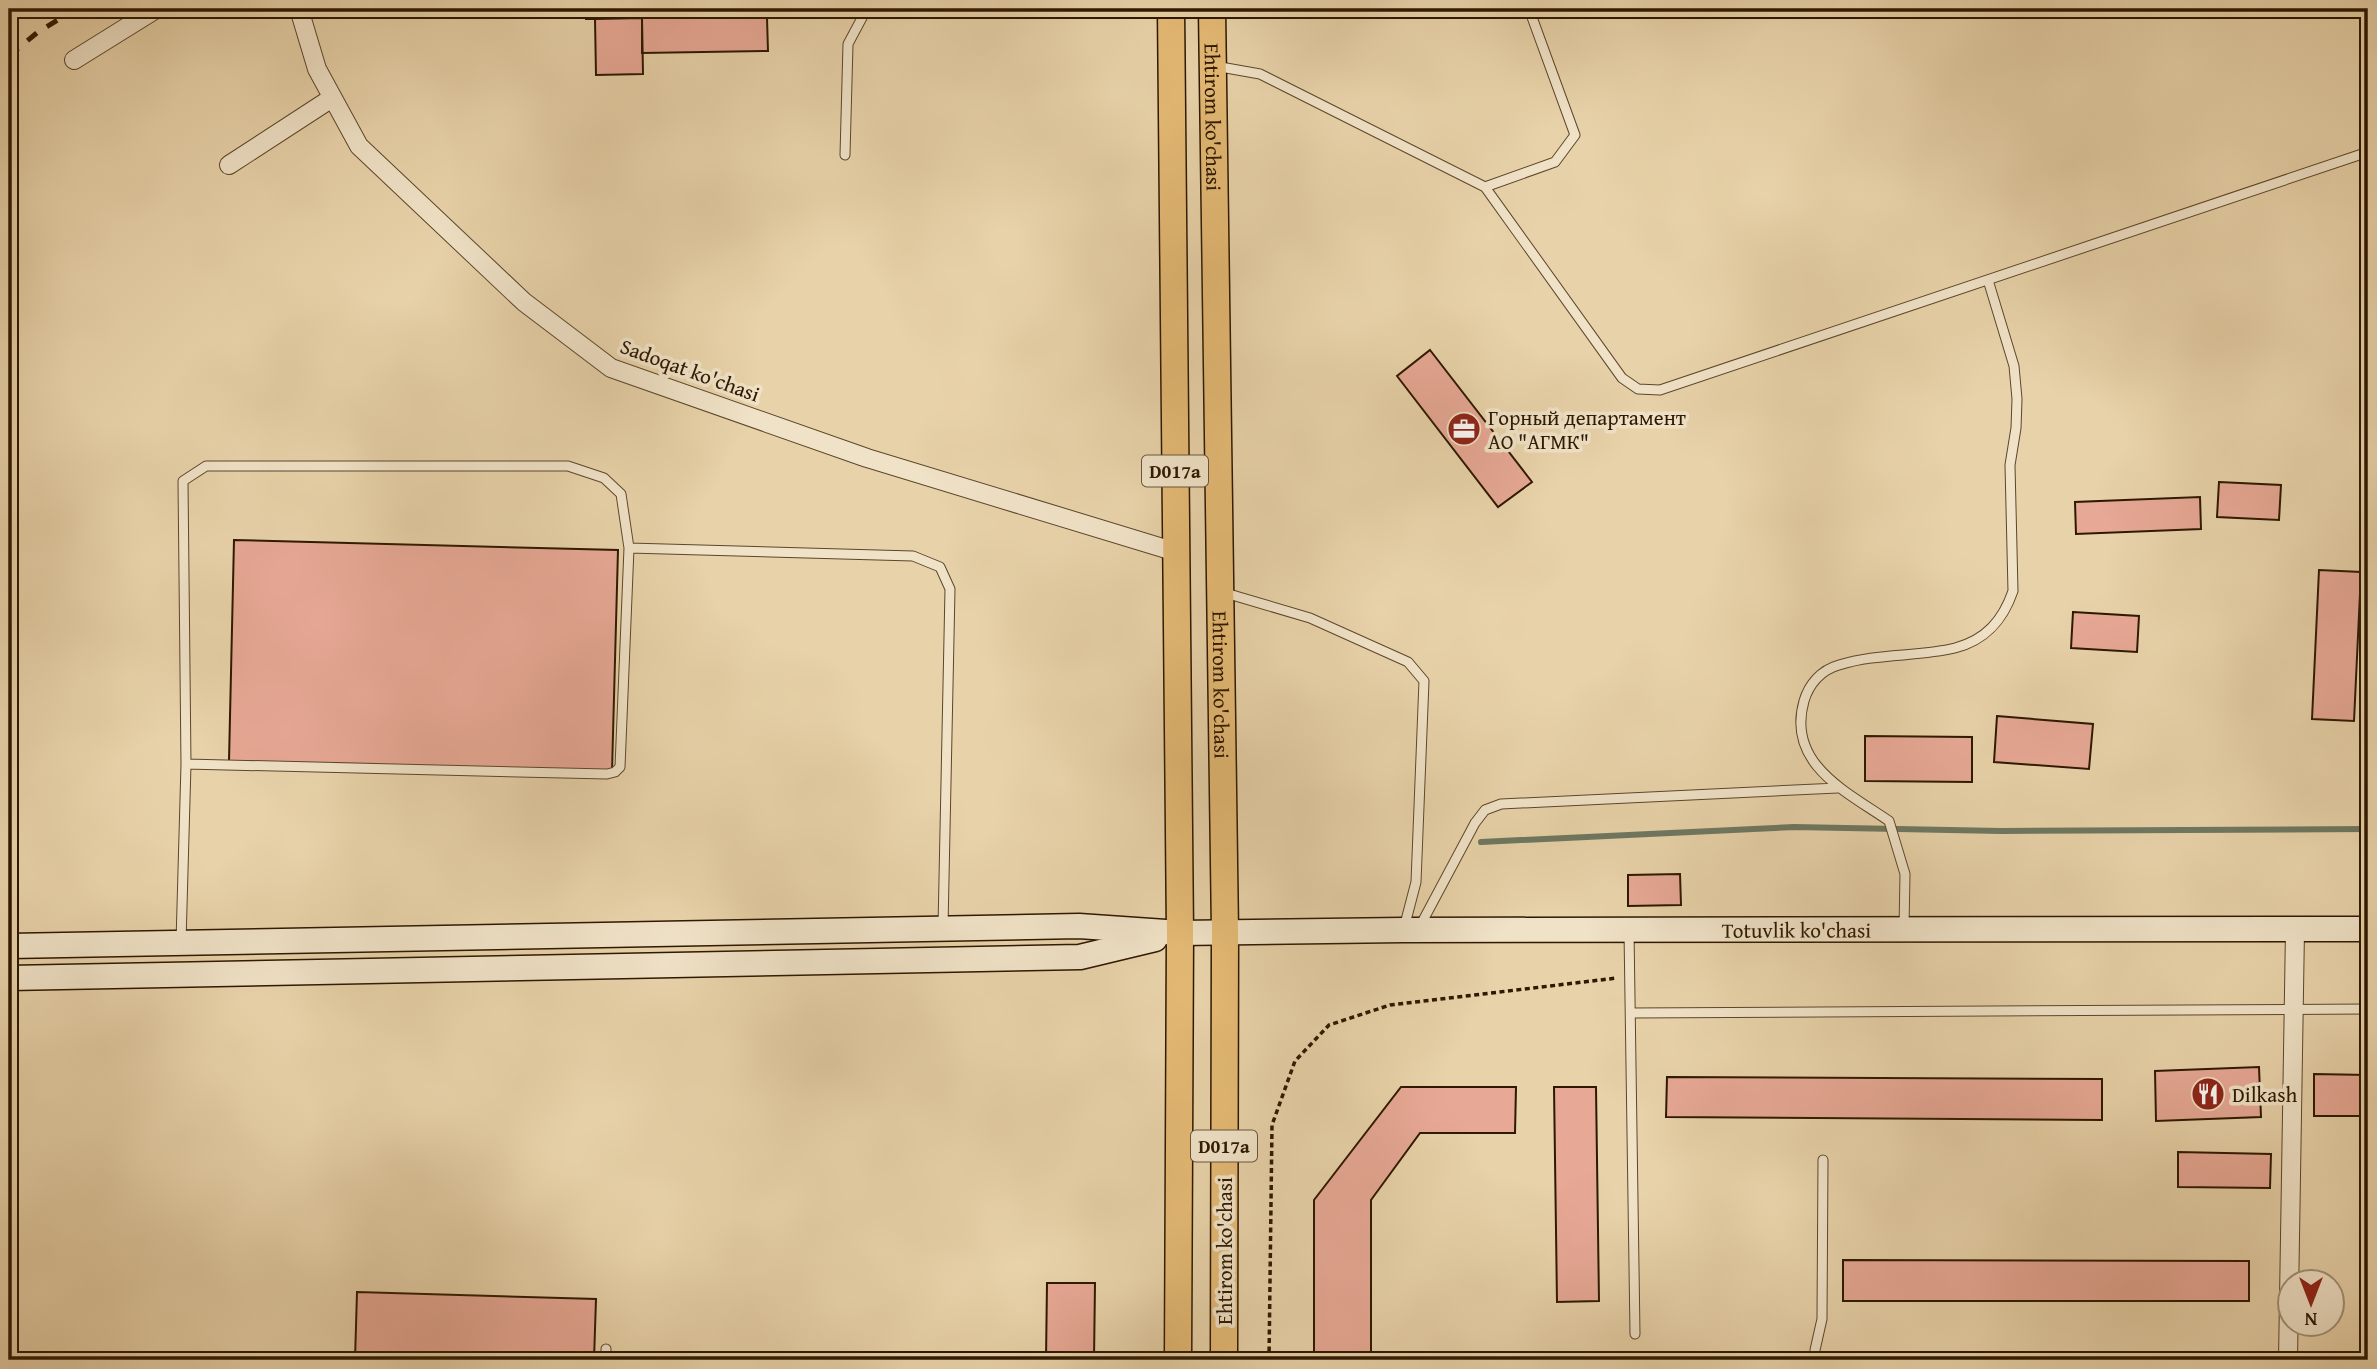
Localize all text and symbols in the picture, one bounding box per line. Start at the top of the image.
street label: Ehtirom ko'chasi [1197,43,1230,191]
street label: Sadoqat ko'chasi [616,330,764,410]
place label: Горный департамент АО "АГМК" [1488,402,1686,457]
office icon: Горный департамент АО "АГМК" [1445,410,1483,448]
road number: D017a [1142,456,1208,486]
street label: Ehtirom ko'chasi [1205,611,1238,759]
street label: Totuvlik ko'chasi [1722,914,1871,945]
restaurant icon: Dilkash [2189,1075,2227,1113]
place label: Dilkash [2232,1079,2297,1110]
road number: D017a [1191,1130,1257,1162]
street label: Ehtirom ko'chasi [1209,1177,1240,1325]
north arrow [2276,1268,2346,1338]
text: N [2304,1306,2317,1334]

